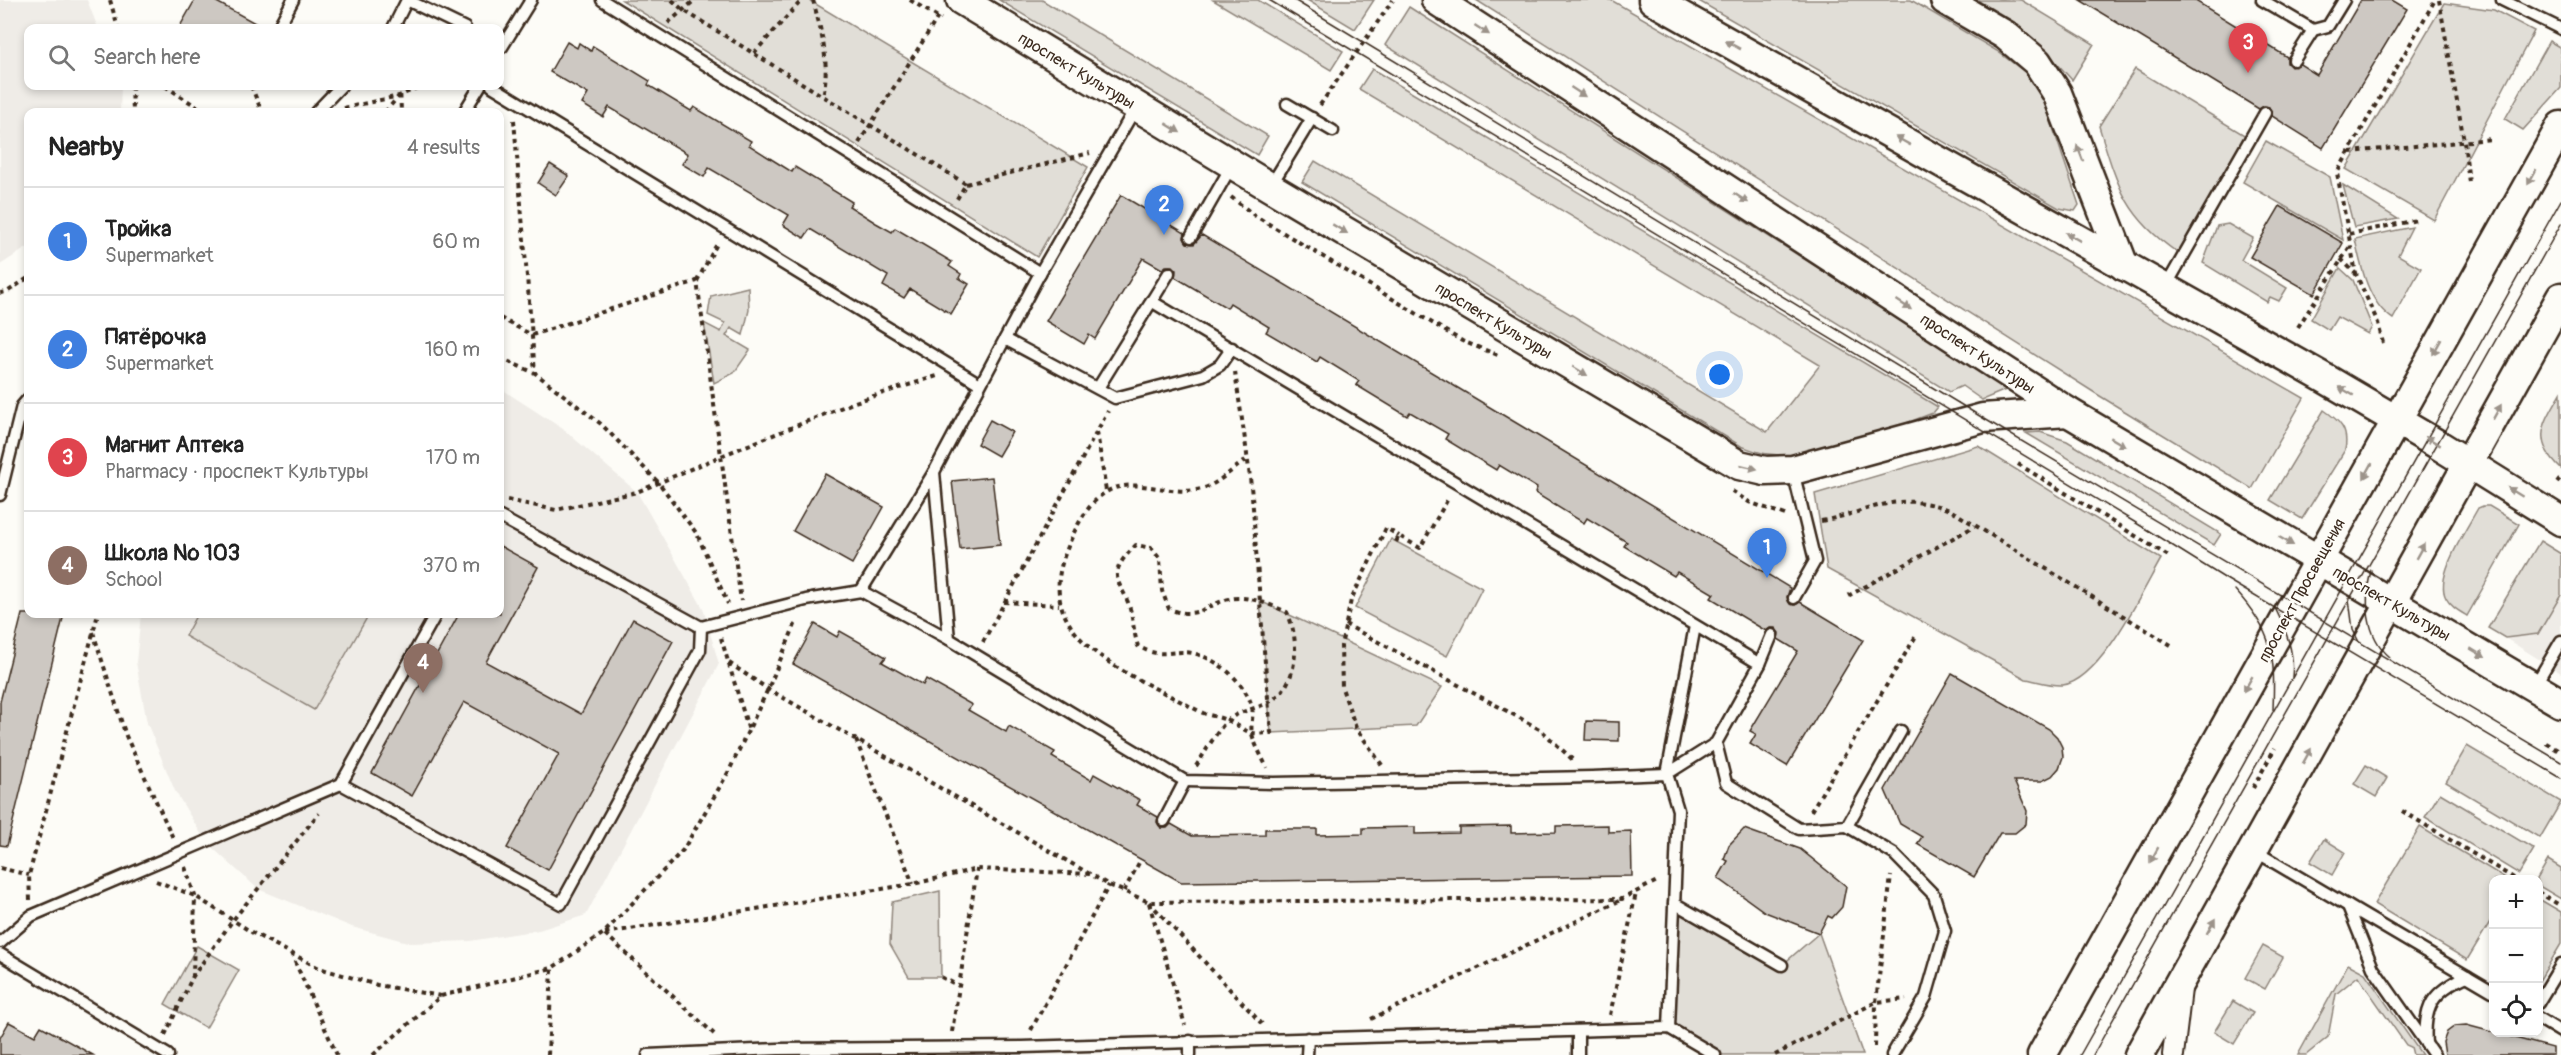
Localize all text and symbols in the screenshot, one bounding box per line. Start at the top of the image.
pin: 3 [2228,23,2268,73]
search box [24,24,504,90]
one-way arrow [1474,24,1490,35]
street label: проспект Культуры [1014,28,1139,114]
one-way arrow [1724,40,1741,50]
icon: search [45,41,78,74]
text: Search here [93,43,200,71]
one-way arrow [1570,86,1586,97]
one-way arrow [1165,122,1181,133]
text: Nearby [48,131,124,163]
text: 4 results [407,135,480,160]
one-way arrow [1894,136,1911,146]
one-way arrow [2075,143,2085,161]
one-way arrow [2528,168,2538,185]
pin: 2 [1144,186,1184,235]
one-way arrow [1733,193,1749,204]
text: Тройка [105,215,172,243]
one-way arrow [1332,223,1348,234]
text: 1 [64,229,71,254]
text: 60 m [433,229,480,254]
one-way arrow [2064,232,2081,242]
text: Supermarket [105,243,214,268]
street label: проспект Культуры [1431,278,1556,364]
one-way arrow [1896,299,1912,310]
street label: проспект Культуры [1916,309,2039,398]
text: Пятёрочка [105,323,206,351]
text: 2 [62,337,73,362]
text: 160 m [425,337,480,362]
one-way arrow [2432,339,2442,356]
text: Supermarket [105,351,214,376]
your location [1705,360,1734,389]
one-way arrow [1572,365,1588,376]
one-way arrow [2338,385,2354,396]
one-way arrow [2492,403,2502,420]
text: Магнит Аптека [105,431,244,459]
one-way arrow [2425,436,2441,447]
one-way arrow [2110,437,2127,447]
text: 3 [62,445,73,470]
text: 170 m [426,445,480,470]
text: Pharmacy · проспект Культуры [105,459,369,484]
one-way arrow [1740,463,1758,473]
one-way arrow [2363,463,2373,480]
one-way arrow [2507,487,2523,498]
street label: проспект Просвещения [2254,515,2350,666]
pin: 1 [1748,528,1786,578]
one-way arrow [2278,536,2294,547]
text: Школа № 103 [105,539,240,567]
one-way arrow [2415,542,2425,559]
text: 4 [62,553,73,578]
text: 370 m [423,553,480,578]
street label: проспект Культуры [2329,562,2454,646]
text: School [105,567,162,592]
pin: 4 [404,644,442,693]
one-way arrow [2470,648,2486,659]
one-way arrow [2243,676,2253,693]
one-way arrow [2301,747,2311,764]
one-way arrow [2149,846,2159,863]
map controls [2489,875,2543,1037]
button: + [2489,875,2543,929]
one-way arrow [2206,917,2216,934]
button: − [2489,929,2543,983]
button: locate [2489,983,2543,1037]

